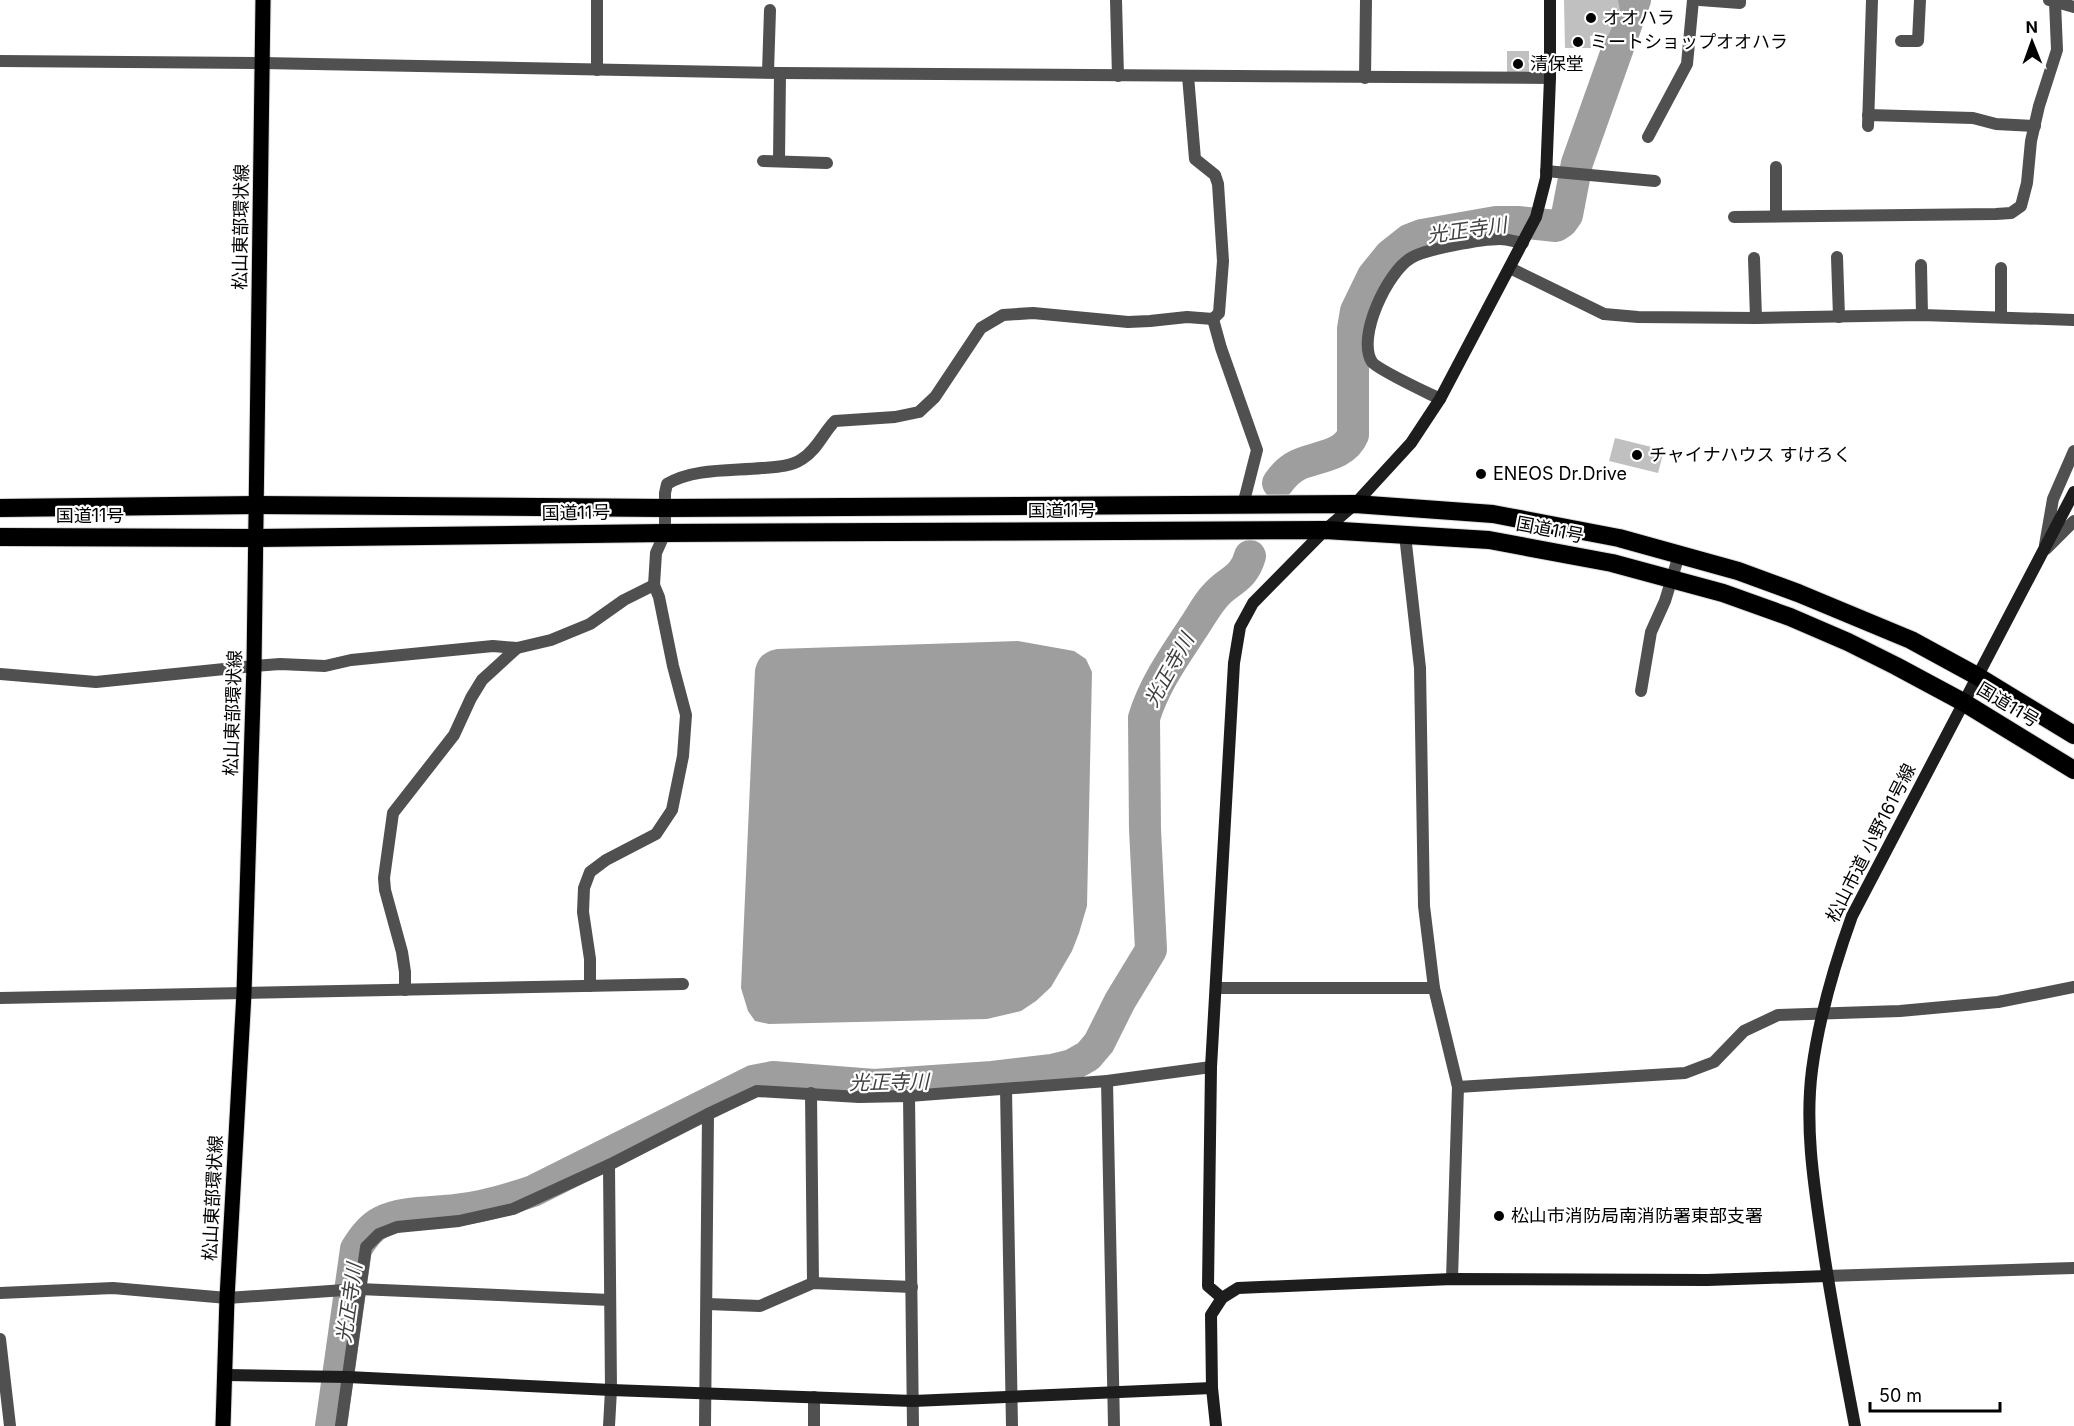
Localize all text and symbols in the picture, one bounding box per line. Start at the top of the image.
place label: オオハラ [1603,7,1675,28]
marker: オオハラ [1584,11,1598,25]
north arrow [2002,12,2062,72]
text: N [2025,17,2038,37]
place label: ミートショップオオハラ [1590,31,1788,52]
marker: ミートショップオオハラ [1571,35,1585,49]
place label: 清保堂 [1530,53,1584,74]
marker: 清保堂 [1511,57,1525,71]
street label: 松山東部環状線 [229,164,252,290]
water label: 光正寺川 [1426,212,1510,247]
place label: チャイナハウス すけろく [1649,444,1852,465]
marker: チャイナハウス すけろく [1630,448,1644,462]
place label: ENEOS Dr.Drive [1493,463,1627,484]
marker: ENEOS Dr.Drive [1474,467,1488,481]
street label: 国道11号 [1028,500,1096,521]
street label: 国道11号 [541,501,610,524]
street label: 国道11号 [56,505,124,526]
street label: 国道11号 [1514,513,1586,546]
water label: 光正寺川 [1139,627,1200,711]
street label: 松山東部環状線 [220,650,245,776]
street label: 国道11号 [1973,678,2043,731]
street label: 松山市道 小野161号線 [1822,760,1920,925]
water label: 光正寺川 [849,1069,931,1095]
street label: 松山東部環状線 [199,1135,226,1261]
place label: 松山市消防局南消防署東部支署 [1511,1205,1763,1226]
marker: 松山市消防局南消防署東部支署 [1492,1209,1506,1223]
water label: 光正寺川 [332,1260,367,1344]
scale bar [1870,1375,2000,1413]
text: 50 m [1879,1385,1922,1406]

